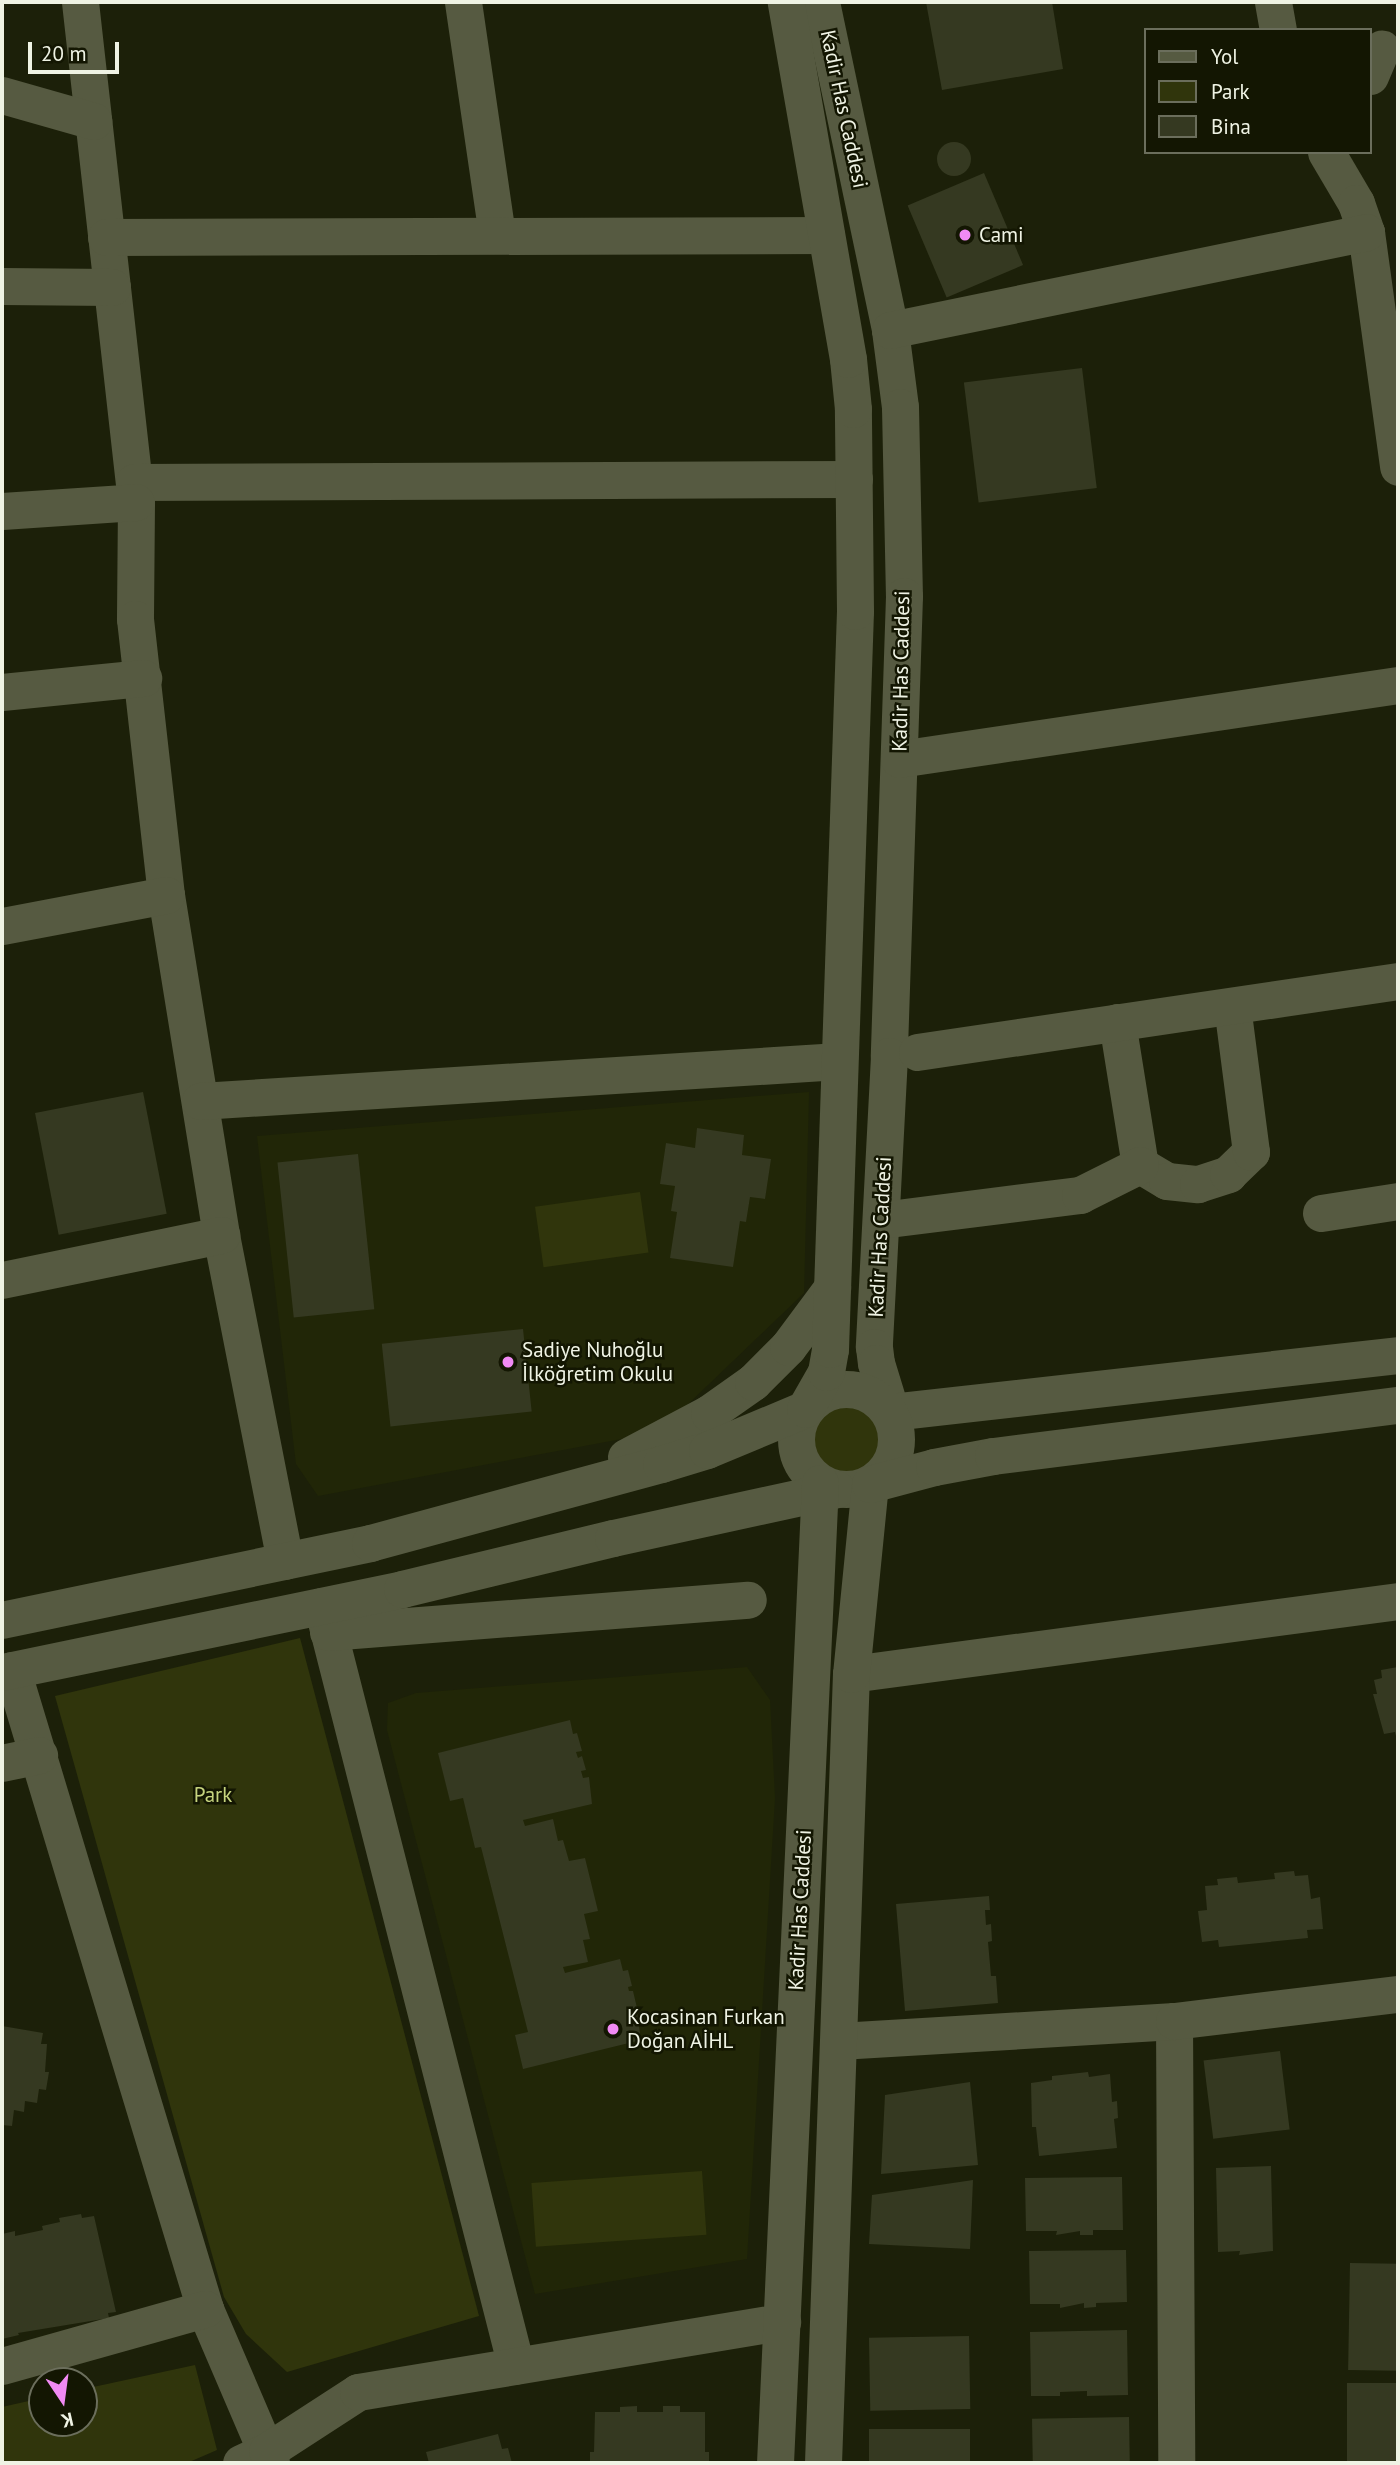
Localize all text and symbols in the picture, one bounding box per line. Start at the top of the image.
scale bar [32,28,122,72]
street label: Kadir Has Caddesi [815,28,873,190]
legend [1144,28,1372,154]
text: 20 m [41,40,87,67]
text: Yol [1211,43,1238,70]
text: Park [1211,78,1250,105]
text: Bina [1211,113,1251,140]
place label: Cami [979,222,1024,248]
marker: Cami [957,227,973,243]
street label: Kadir Has Caddesi [887,590,915,752]
street label: Kadir Has Caddesi [863,1156,897,1318]
place label: Sadiye Nuhoğlu İlköğretim Okulu [522,1337,673,1387]
marker: Sadiye Nuhoğlu İlköğretim Okulu [500,1354,516,1370]
park label: Park [194,1782,232,1808]
street label: Kadir Has Caddesi [783,1829,817,1991]
place label: Kocasinan Furkan Doğan AİHL [627,2004,785,2054]
marker: Kocasinan Furkan Doğan AİHL [605,2021,621,2037]
north arrow [28,2367,98,2437]
text: K [59,2407,76,2434]

